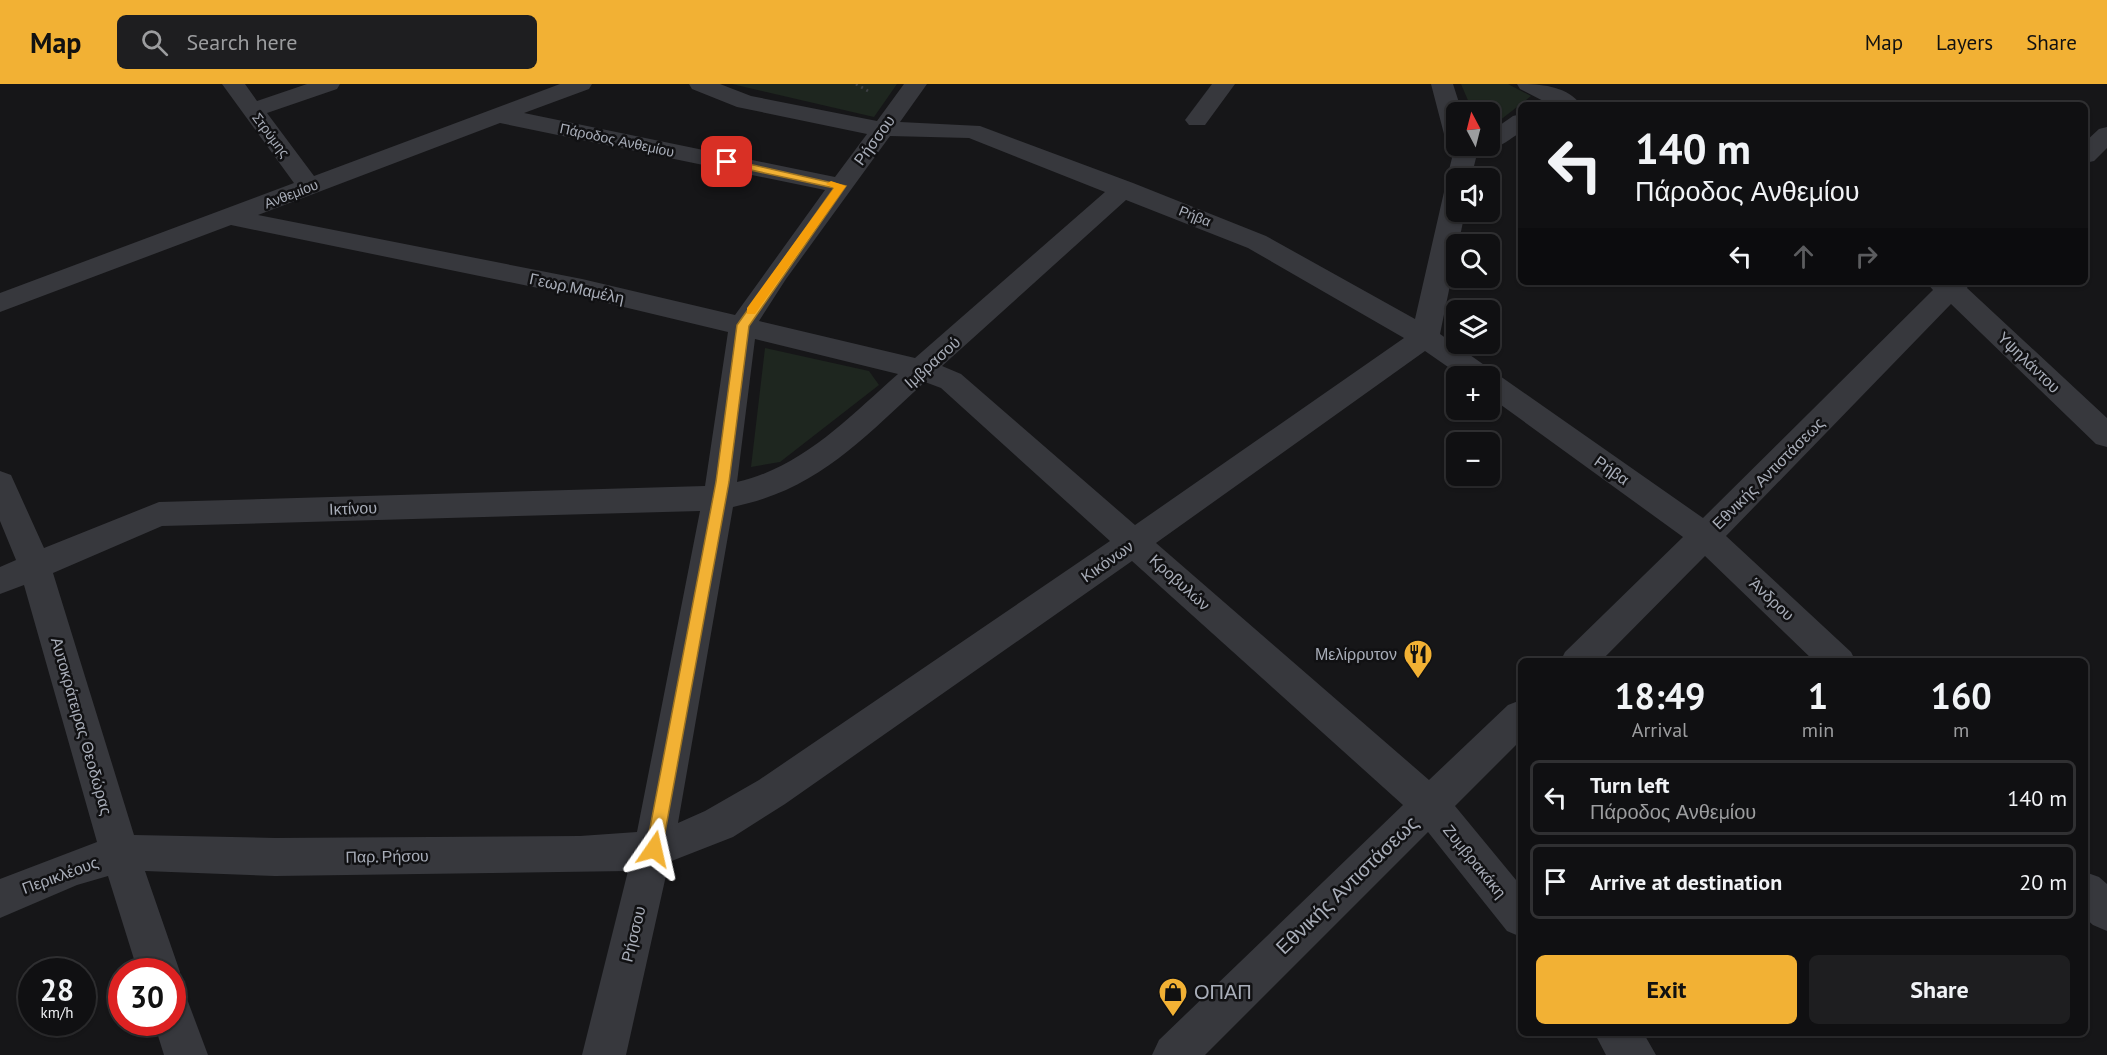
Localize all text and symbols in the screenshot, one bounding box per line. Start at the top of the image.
search box [117,15,537,69]
text: Map [30,24,81,61]
icon: search [138,26,171,59]
text: Search here [186,28,297,56]
text: Map [1865,29,1903,56]
text: Layers [1936,29,1993,56]
text: Share [2026,29,2077,56]
north arrow [1446,102,1500,156]
map controls [1446,102,1500,486]
street label: Στρύμης [248,109,294,161]
street label: Ρήσσου [849,111,899,169]
street label: Πάροδος Ανθεμίου [558,119,676,161]
text: 140 m [1635,121,1751,176]
icon: left [1536,126,1614,204]
pin [701,136,752,187]
icon: arrive [710,145,743,178]
button: sound [1446,168,1500,222]
text: Πάροδος Ανθεμίου [1635,174,1860,208]
street label: Ανθεμίου [261,175,321,213]
street label: Ρήβα [1176,201,1214,231]
button: search [1446,234,1500,288]
icon: left [1724,240,1757,273]
icon: ahead [1787,240,1820,273]
icon: right [1850,240,1883,273]
street label: Γεωρ.Μαμέλη [528,268,626,308]
button: layers [1446,300,1500,354]
street label: Υψηλάντου [1993,327,2065,397]
street label: Ιμβρασού [900,332,964,392]
button: + [1446,366,1500,420]
street label: Εθνικής Αντιστάσεως [1708,412,1829,533]
button: − [1446,432,1500,486]
street label: Ρήβα [1591,451,1633,489]
street label: Ικτίνου [329,497,377,519]
street label: Κικόνων [1077,536,1137,586]
street label: Κροβυλών [1145,550,1215,614]
street label: Άνδρου [1745,573,1799,625]
street label: Αυτοκράτειρας Θεοδώρας [47,635,117,817]
restaurant icon: Μελίρρυτον [1402,638,1434,680]
place label: Μελίρρυτον [1315,644,1397,664]
text: 18:49 [1614,672,1706,719]
text: 1 [1808,672,1828,719]
text: 160 [1931,672,1992,719]
text: Arrival [1632,717,1688,743]
text: min [1802,717,1834,743]
text: m [1953,717,1969,743]
text: Turn left [1590,771,1670,799]
icon: left [1539,781,1572,814]
text: 140 m [2007,784,2067,812]
text: Πάροδος Ανθεμίου [1590,799,1756,825]
street label: Εθνικής Αντιστάσεως [1270,810,1424,960]
position arrow [622,817,686,881]
street label: Ζυμβρακάκη [1439,820,1511,902]
street label: Παρ. Ρήσου [345,845,429,867]
street label: Περικλέους [19,852,101,898]
icon: arrive [1539,865,1572,898]
text: Arrive at destination [1590,868,1782,896]
text: 20 m [2019,868,2067,896]
street label: Ρήσσου [616,904,650,964]
button: Exit [1536,955,1797,1024]
button: Share [1809,955,2070,1024]
speed limit sign: 30 [108,958,186,1036]
text: 28 [40,970,74,1009]
shop icon: ΟΠΑΠ [1157,976,1189,1018]
place label: ΟΠΑΠ [1194,979,1252,1005]
text: km/h [41,1003,73,1022]

